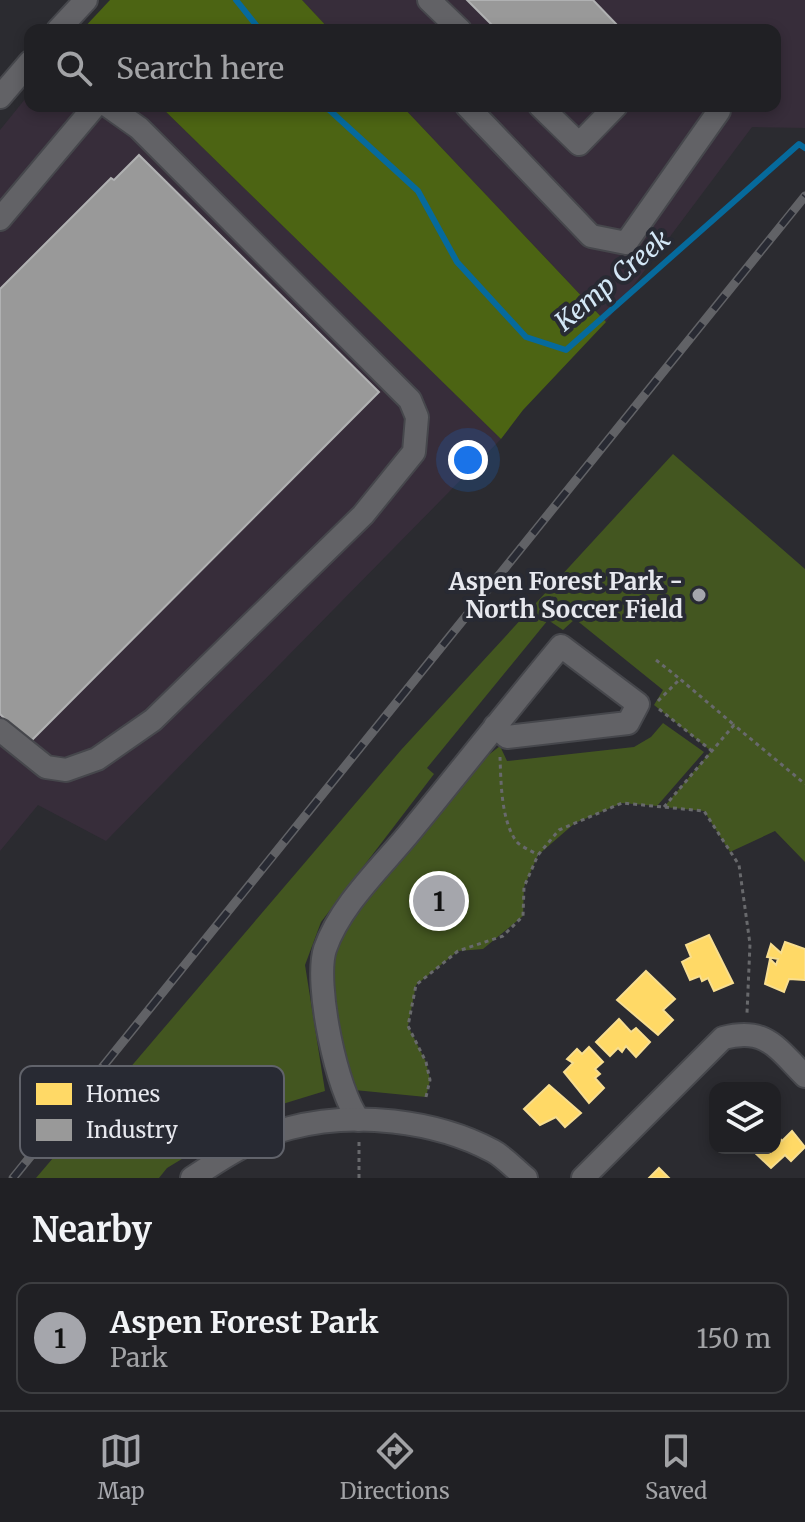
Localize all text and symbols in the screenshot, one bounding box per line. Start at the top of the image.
search box [24,24,781,112]
icon: search [52,46,96,90]
text: Search here [116,49,284,87]
water label: Kemp Creek [547,222,676,338]
your location [448,440,488,480]
place label: Aspen Forest Park - North Soccer Field [448,566,683,625]
marker: Aspen Forest Park - North Soccer Field [690,586,708,604]
pin: 1 [413,871,465,931]
legend [20,1066,284,1158]
text: Homes [86,1080,160,1108]
map controls [709,1082,781,1154]
button: layers [709,1082,781,1154]
text: Industry [86,1116,178,1144]
text: Nearby [32,1209,152,1251]
text: Aspen Forest Park [110,1303,378,1341]
text: 1 [54,1322,66,1355]
text: 150 m [697,1322,771,1355]
text: Park [110,1341,168,1374]
tab: Map [98,1429,145,1505]
tab: Directions [340,1429,450,1505]
tab: Saved [645,1429,707,1505]

